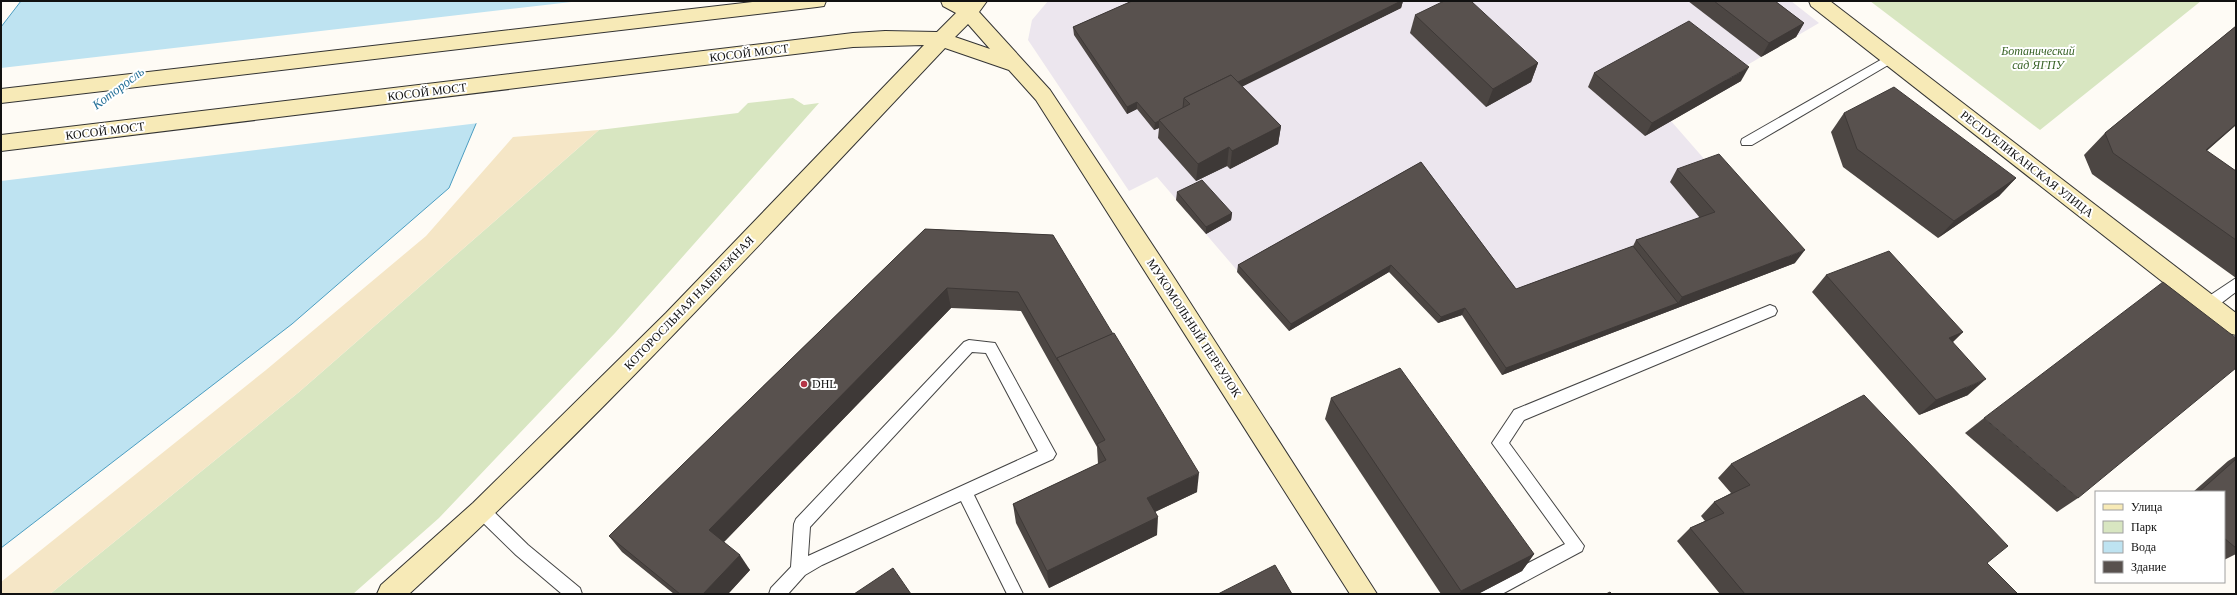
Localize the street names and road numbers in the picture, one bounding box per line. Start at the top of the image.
street label: КОСОЙ МОСТ [709,41,790,65]
street label: КОСОЙ МОСТ [387,80,468,104]
street label: РЕСПУБЛИКАНСКАЯ УЛИЦА [1958,108,2097,220]
street label: КОСОЙ МОСТ [65,119,146,143]
street label: КОТОРОСЛЬНАЯ НАБЕРЕЖНАЯ [621,233,757,373]
street label: МУКОМОЛЬНЫЙ ПЕРЕУЛОК [1144,256,1245,401]

